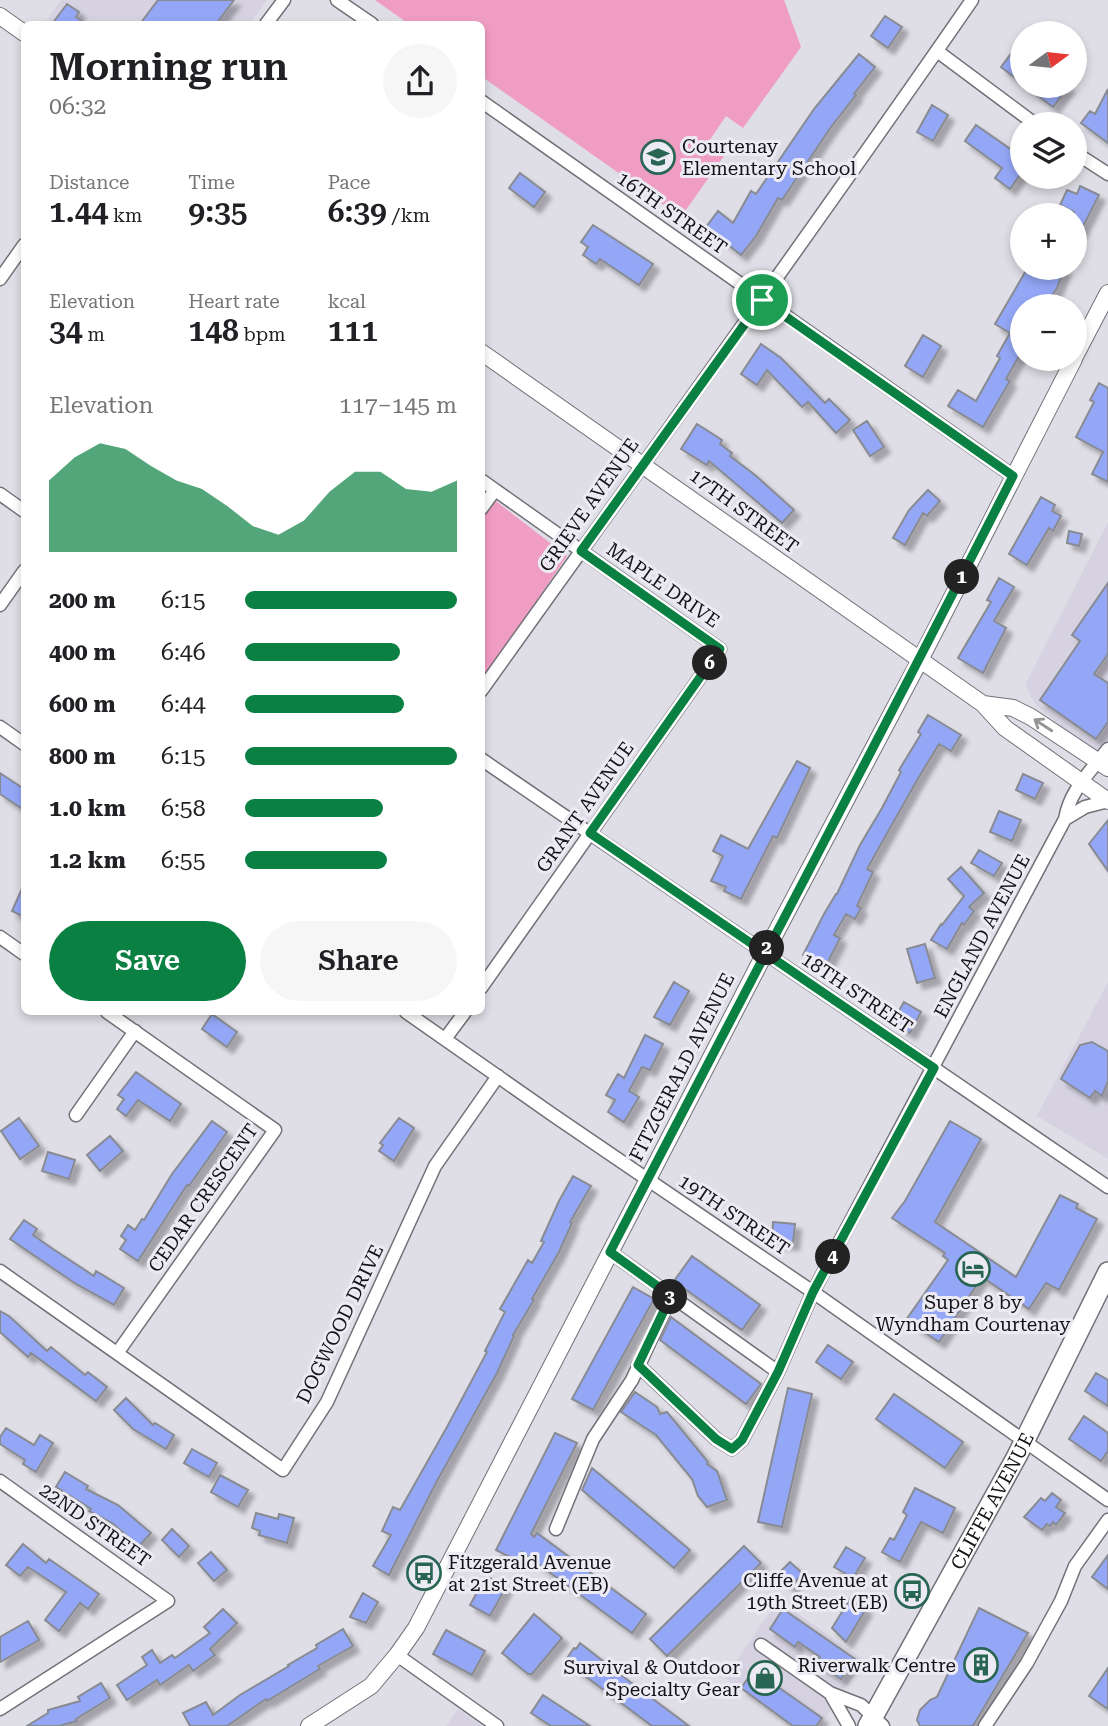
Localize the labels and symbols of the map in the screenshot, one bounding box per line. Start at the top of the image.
north arrow [1010,21,1087,98]
place label: Courtenay Elementary School [682,135,856,180]
school or university icon: Courtenay Elementary School [639,138,677,176]
street label: 16TH STREET [613,167,731,259]
pin [732,270,792,330]
street label: GRIEVE AVENUE [534,434,644,576]
street label: 17TH STREET [685,464,803,558]
street label: MAPLE DRIVE [602,538,724,632]
pin: 1 [944,560,979,594]
pin: 6 [692,646,728,680]
one-way arrow [1034,718,1054,732]
street label: GRANT AVENUE [531,737,639,877]
street label: ENGLAND AVENUE [929,850,1035,1022]
pin: 2 [750,930,784,965]
street label: 18TH STREET [797,947,917,1039]
street label: FITZGERALD AVENUE [625,969,739,1165]
street label: CEDAR CRESCENT [143,1119,263,1277]
street label: 19TH STREET [674,1169,794,1261]
pin: 4 [816,1240,850,1274]
street label: DOGWOOD DRIVE [292,1241,388,1407]
hotel icon: Super 8 by Wyndham Courtenay [954,1250,992,1288]
pin: 3 [652,1280,688,1314]
place label: Super 8 by Wyndham Courtenay [875,1291,1071,1336]
street label: CLIFFE AVENUE [945,1429,1038,1573]
street label: 22ND STREET [35,1478,155,1572]
place label: Fitzgerald Avenue at 21st Street (EB) [448,1551,611,1596]
bus stop icon: Fitzgerald Avenue at 21st Street (EB) [405,1554,443,1592]
place label: Cliffe Avenue at 19th Street (EB) [743,1569,888,1614]
bus stop icon: Cliffe Avenue at 19th Street (EB) [893,1572,931,1610]
building icon: Riverwalk Centre [962,1646,1000,1684]
place label: Riverwalk Centre [798,1654,956,1677]
place label: Survival & Outdoor Specialty Gear [563,1656,740,1701]
shop icon: Survival & Outdoor Specialty Gear [746,1659,784,1697]

